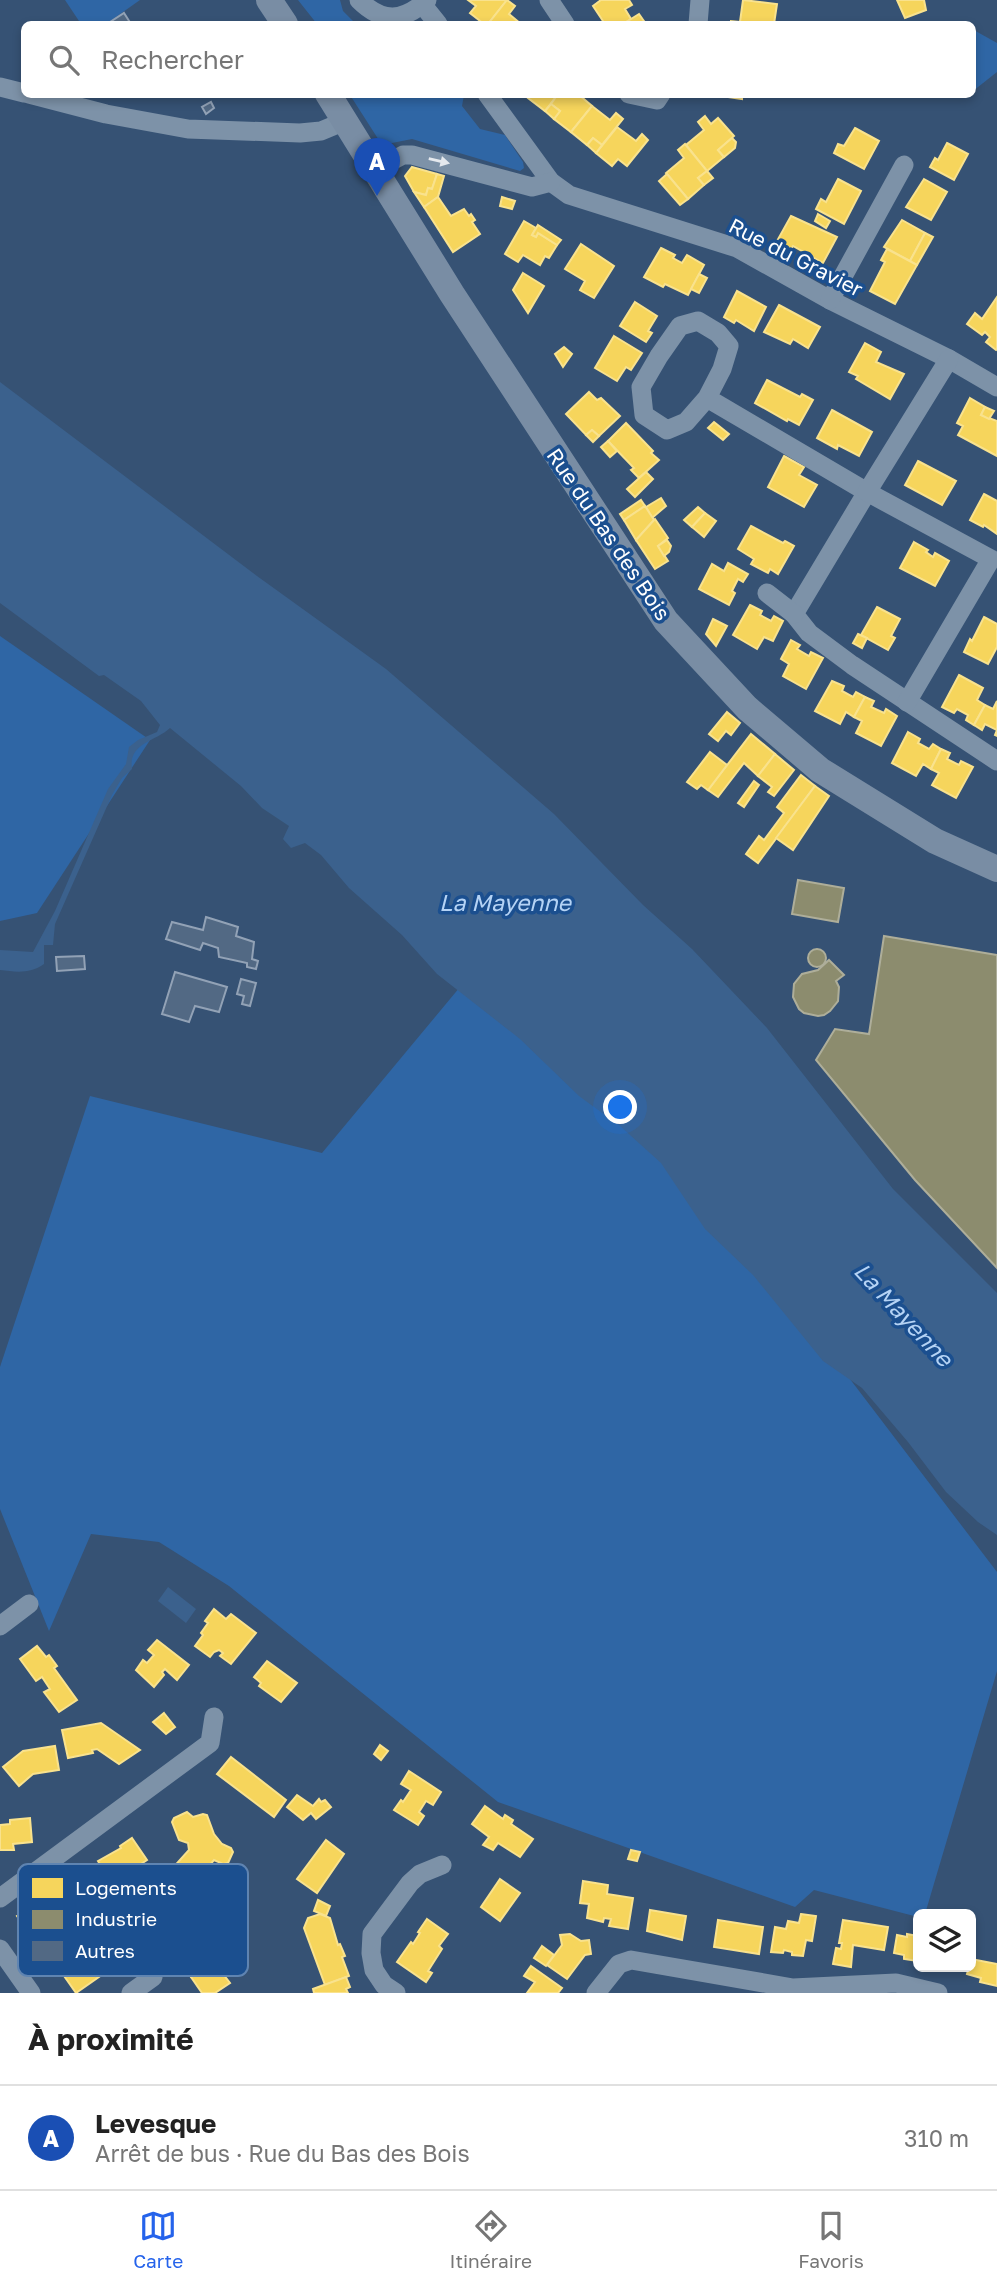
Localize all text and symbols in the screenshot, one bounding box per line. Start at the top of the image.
search box [21,21,976,98]
icon: search [45,41,83,79]
text: Rechercher [101,44,244,75]
pin: A [354,138,400,196]
one-way arrow [428,156,450,167]
street label: Rue du Gravier [725,212,867,302]
street label: Rue du Bas des Bois [542,443,676,625]
water label: La Mayenne [439,888,573,916]
your location [603,1090,637,1124]
water label: La Mayenne [849,1256,960,1373]
legend [18,1864,248,1976]
text: Logements [75,1876,177,1899]
text: Industrie [75,1907,157,1930]
map controls [913,1909,976,1972]
button: layers [913,1909,976,1972]
text: Autres [75,1939,135,1962]
text: À proximité [28,2021,194,2057]
text: Levesque [95,2108,216,2139]
text: A [43,2124,59,2152]
text: 310 m [904,2124,969,2152]
text: Arrêt de bus · Rue du Bas des Bois [95,2139,470,2167]
tab: Carte [133,2207,183,2272]
tab: Itinéraire [449,2207,532,2272]
tab: Favoris [798,2207,864,2272]

